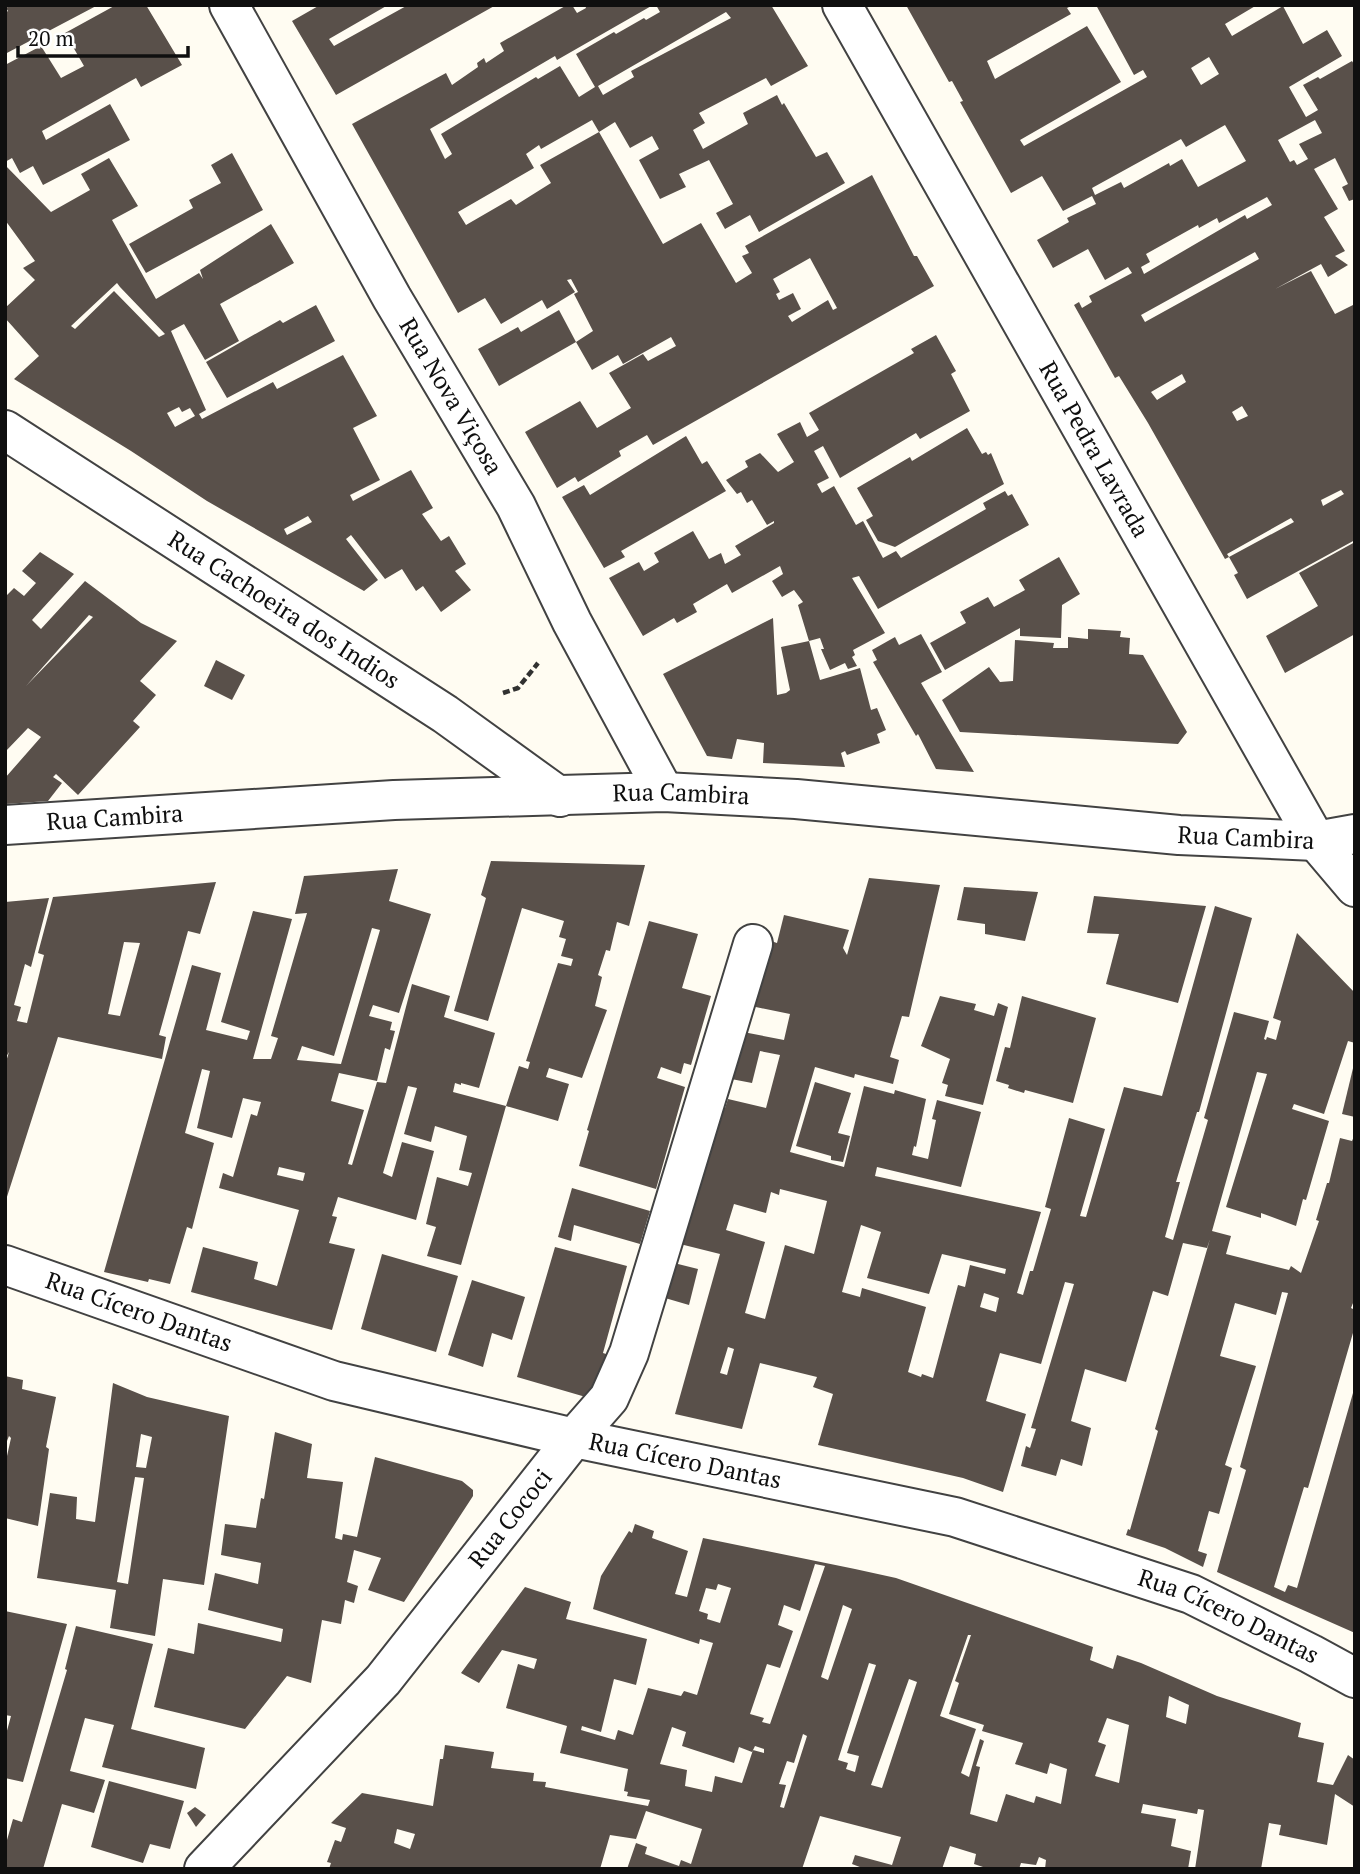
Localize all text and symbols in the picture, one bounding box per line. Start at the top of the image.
scale bar [18,14,187,58]
text: 20 m [28,24,74,52]
street label: Rua Nova Viçosa [393,312,511,480]
street label: Rua Pedra Lavrada [1032,355,1158,543]
street label: Rua Cachoeira dos Indios [163,523,406,696]
street label: Rua Cambira [612,775,750,812]
street label: Rua Cambira [45,797,184,837]
street label: Rua Cambira [1177,818,1315,856]
street label: Rua Cícero Dantas [42,1264,237,1359]
street label: Rua Cícero Dantas [586,1425,784,1496]
street label: Rua Cococi [461,1462,559,1574]
street label: Rua Cícero Dantas [1134,1561,1325,1670]

